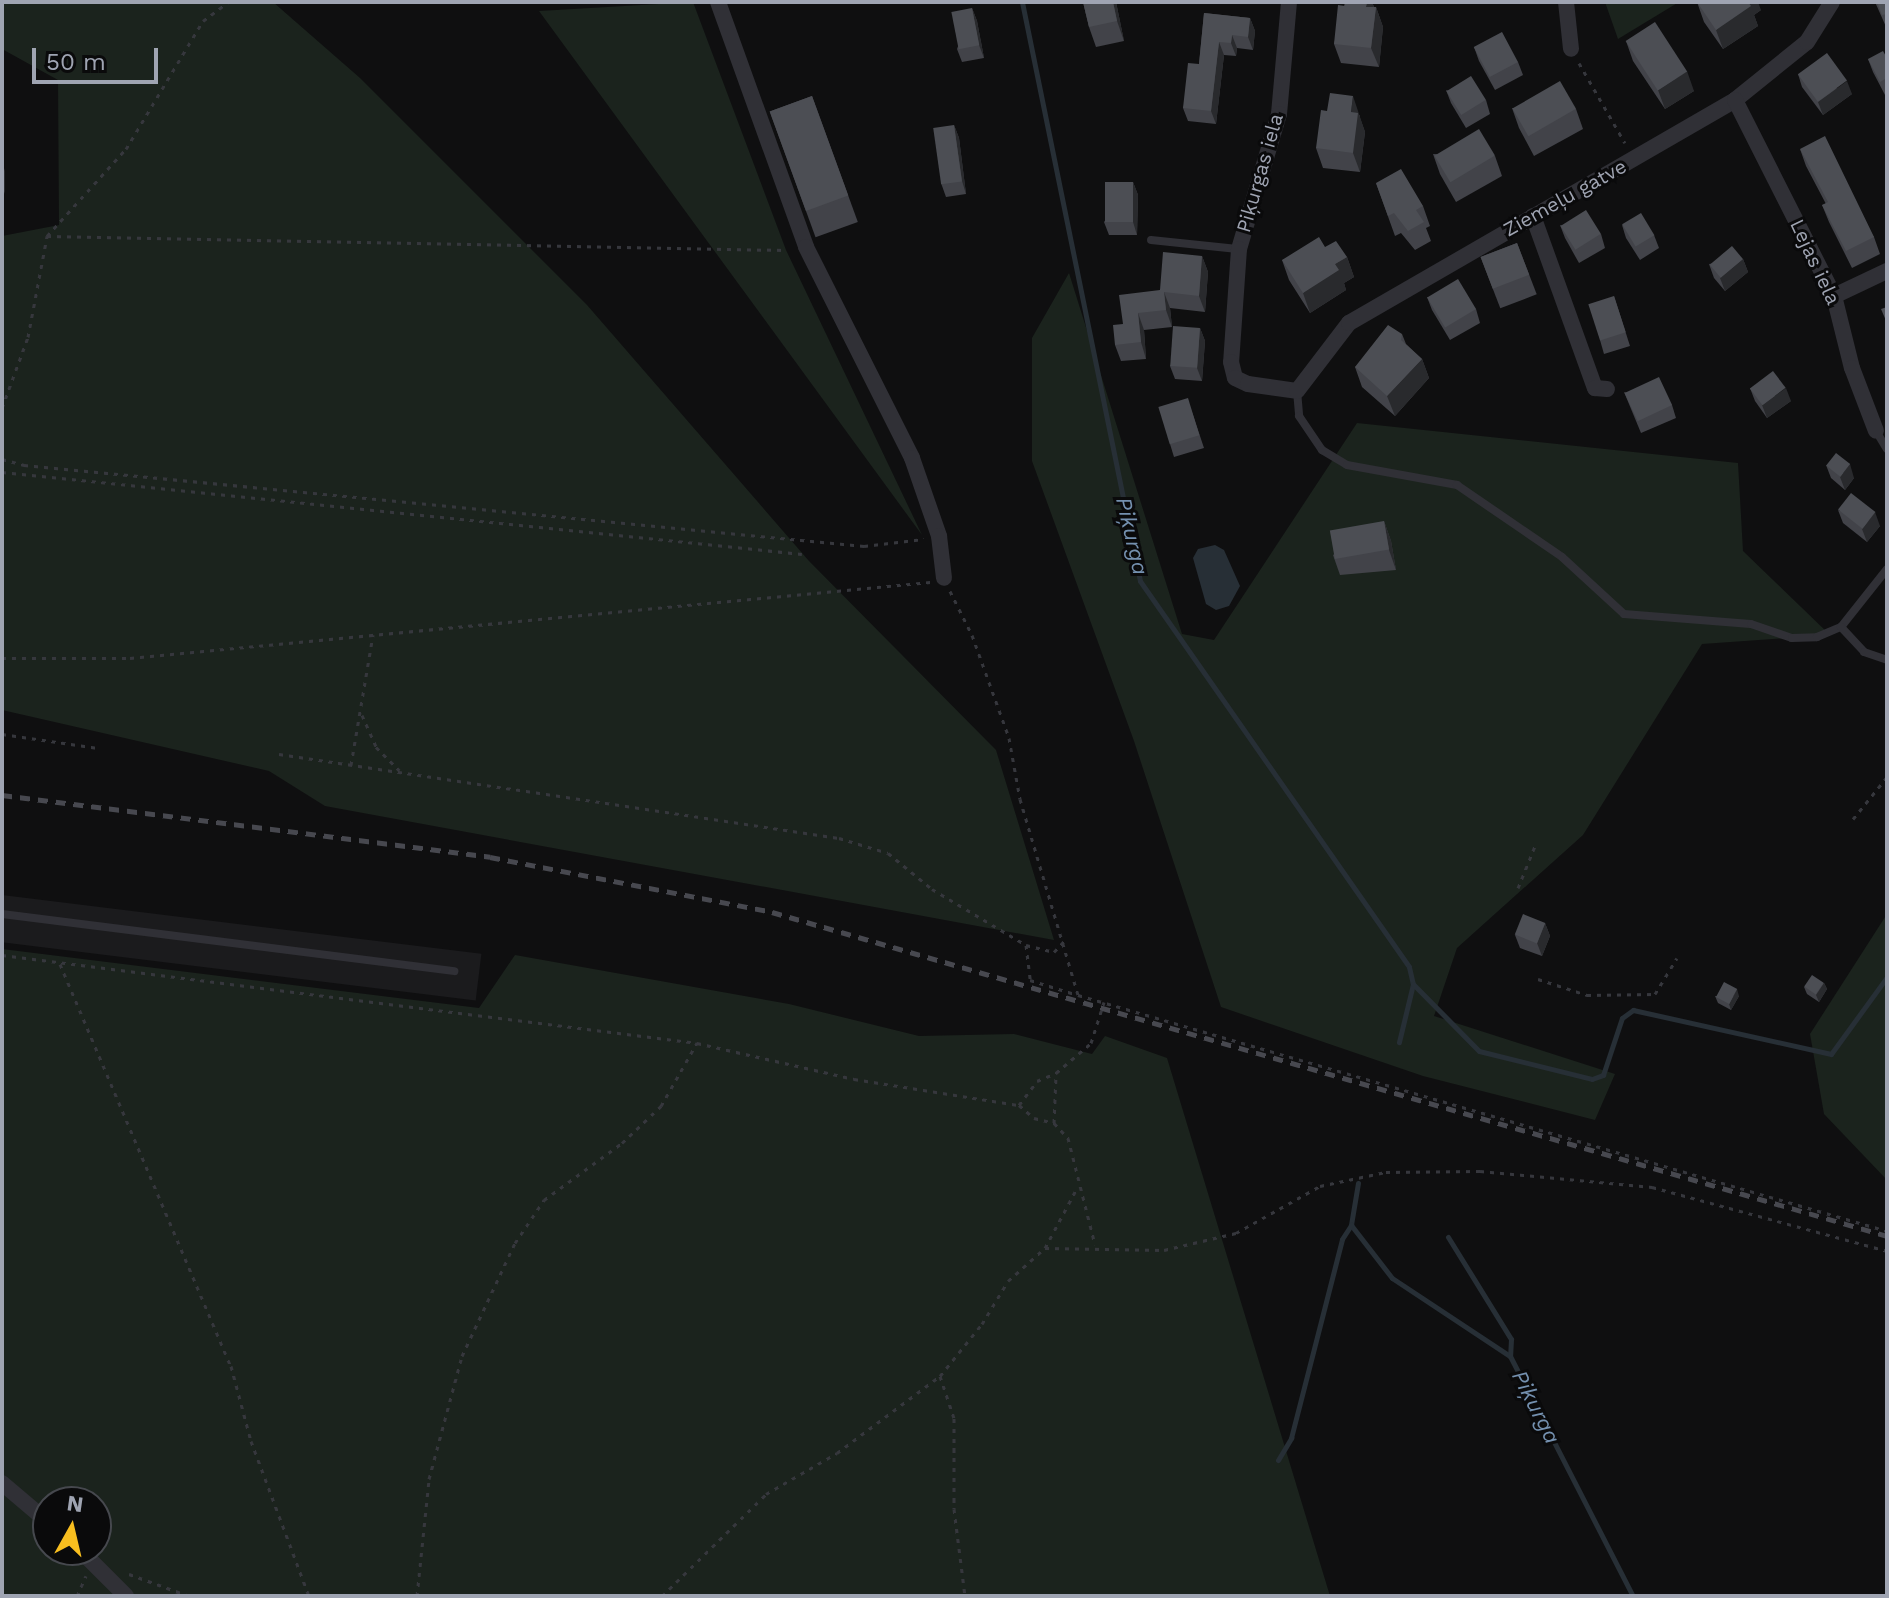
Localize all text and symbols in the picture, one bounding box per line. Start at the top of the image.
scale bar [36,32,162,82]
text: 50 m [46,48,106,76]
street label: Piķurgas iela [1232,111,1288,235]
street label: Ziemeļu gatve [1499,154,1631,242]
street label: Lejas iela [1785,215,1845,309]
water label: Piķurga [1110,494,1154,578]
water label: Piķurga [1506,1366,1566,1448]
north arrow [32,1486,112,1566]
text: N [65,1490,85,1517]

